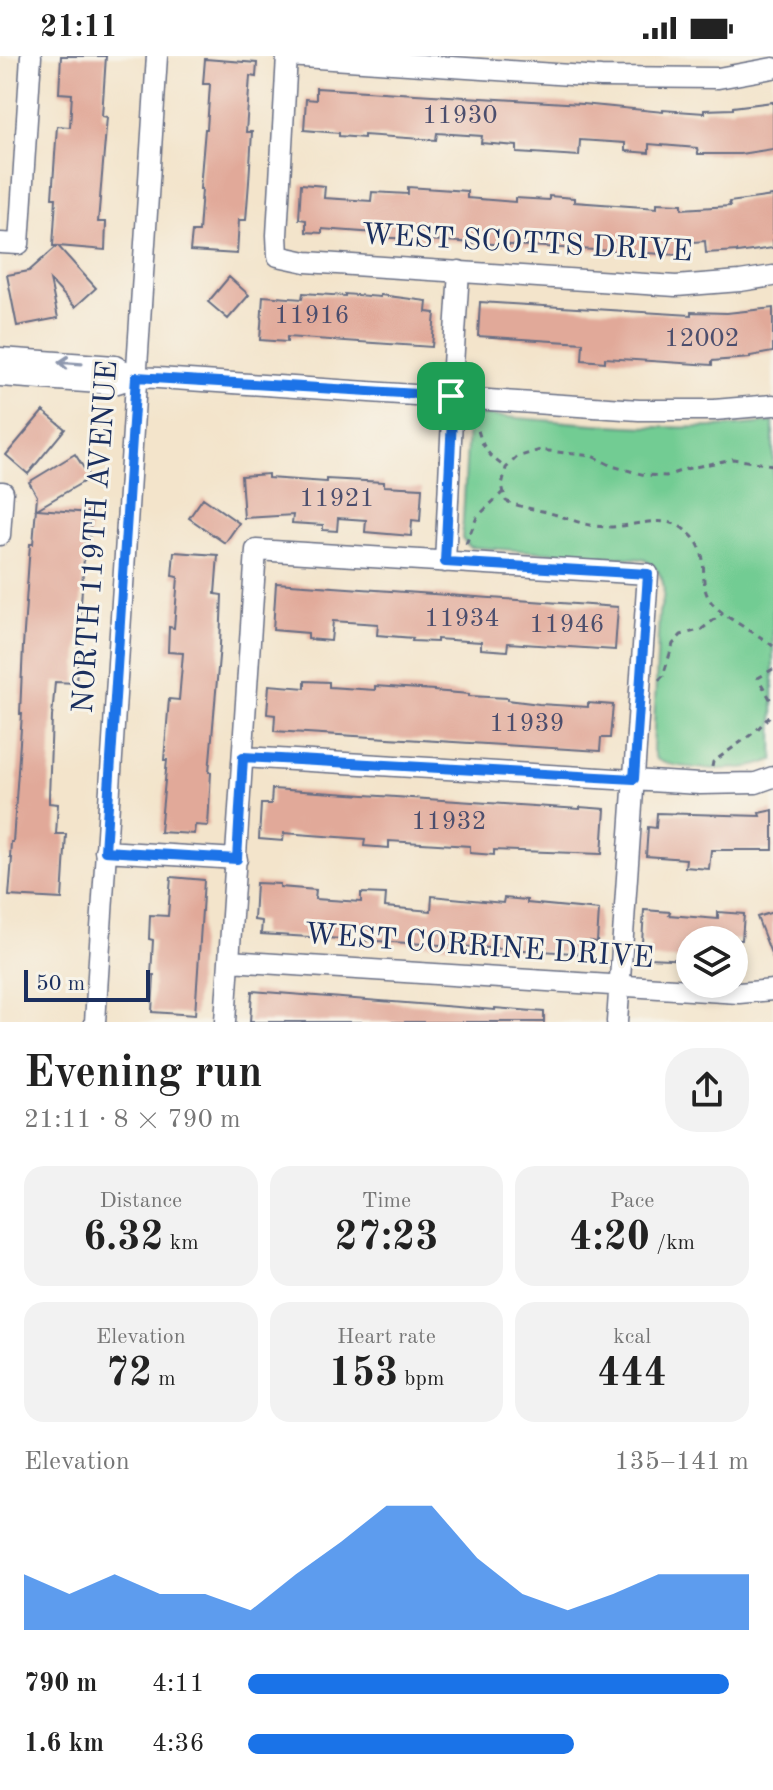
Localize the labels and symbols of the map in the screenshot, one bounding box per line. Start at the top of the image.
house number: 11930 [422,103,498,129]
street label: WEST SCOTTS DRIVE [361,220,693,268]
house number: 11916 [274,303,350,329]
house number: 12002 [664,326,740,352]
one-way arrow [57,355,84,370]
street label: NORTH 119TH AVENUE [69,360,123,714]
pin [417,362,485,430]
house number: 11921 [299,486,375,512]
house number: 11934 [424,606,500,632]
house number: 11946 [529,612,605,638]
house number: 11939 [489,711,565,737]
house number: 11932 [411,809,487,835]
street label: WEST CORRINE DRIVE [303,920,655,974]
scale bar [24,966,150,1002]

